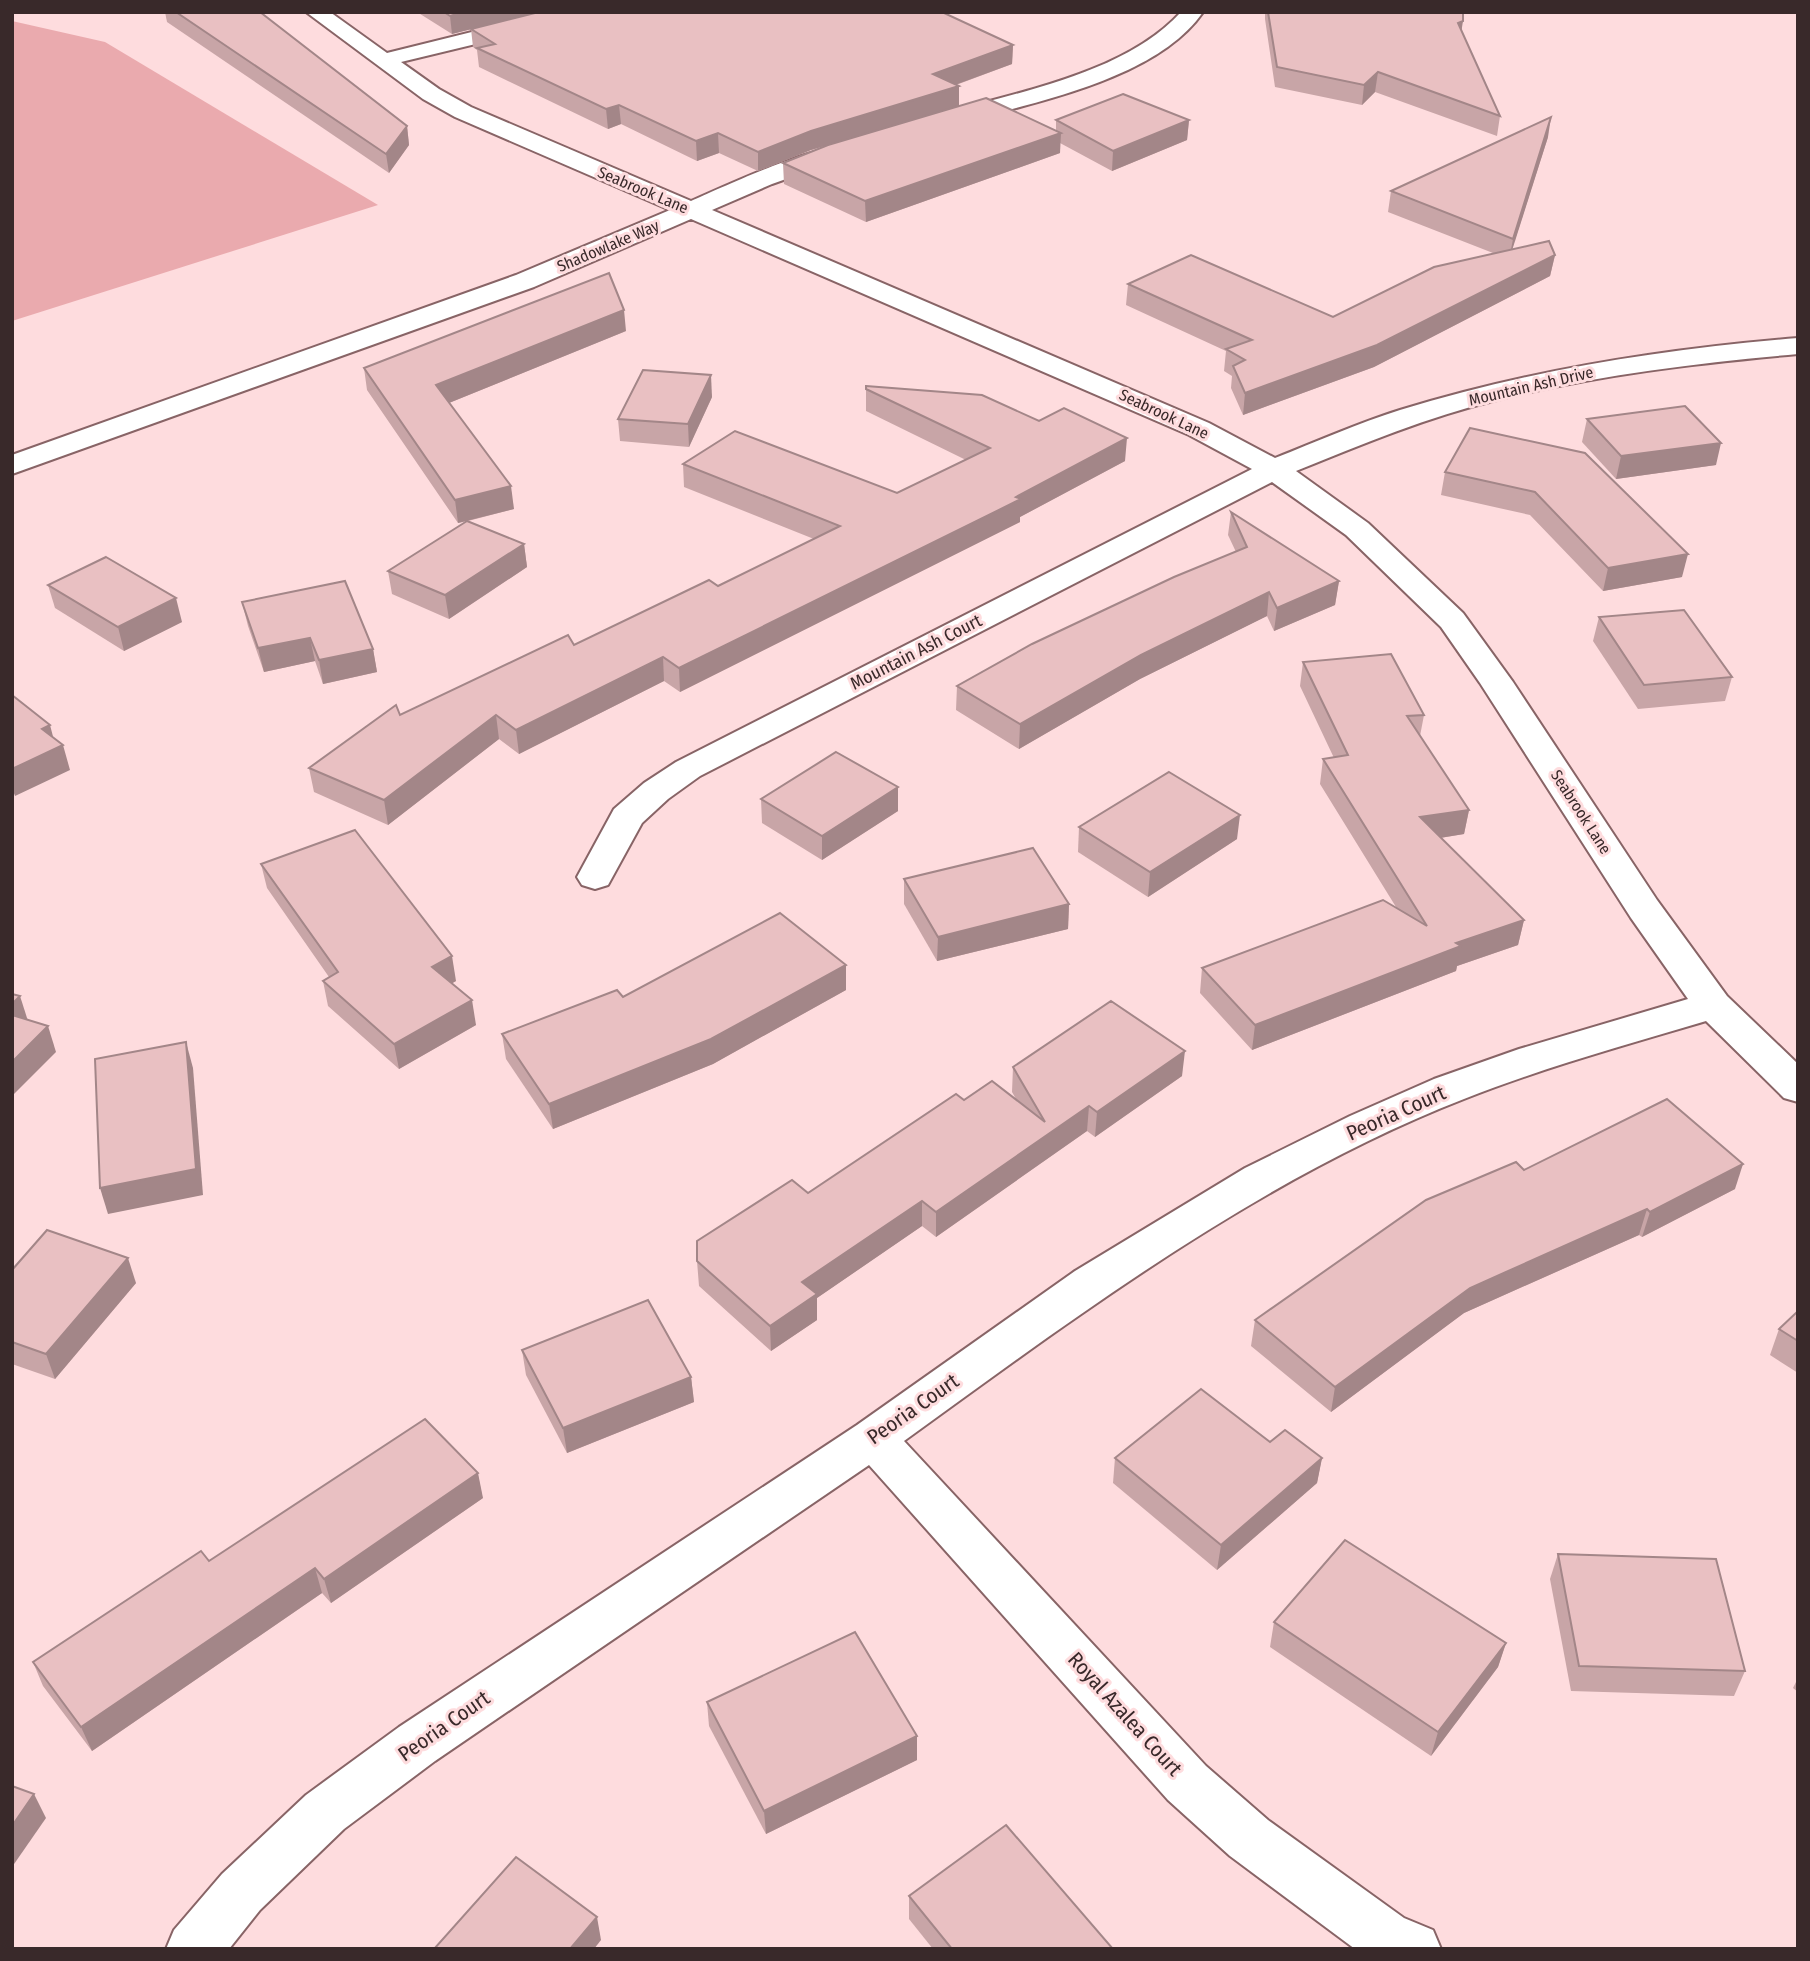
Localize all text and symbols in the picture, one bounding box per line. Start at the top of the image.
street label: Seabrook Lane [595,162,691,218]
street label: Shadowlake Way [554,216,663,276]
street label: Mountain Ash Drive [1467,362,1595,410]
street label: Seabrook Lane [1116,385,1212,443]
street label: Mountain Ash Court [847,609,986,695]
street label: Seabrook Lane [1547,766,1615,858]
street label: Peoria Court [1342,1079,1450,1146]
street label: Peoria Court [862,1368,964,1450]
street label: Royal Azalea Court [1062,1647,1188,1782]
street label: Peoria Court [393,1685,495,1767]

